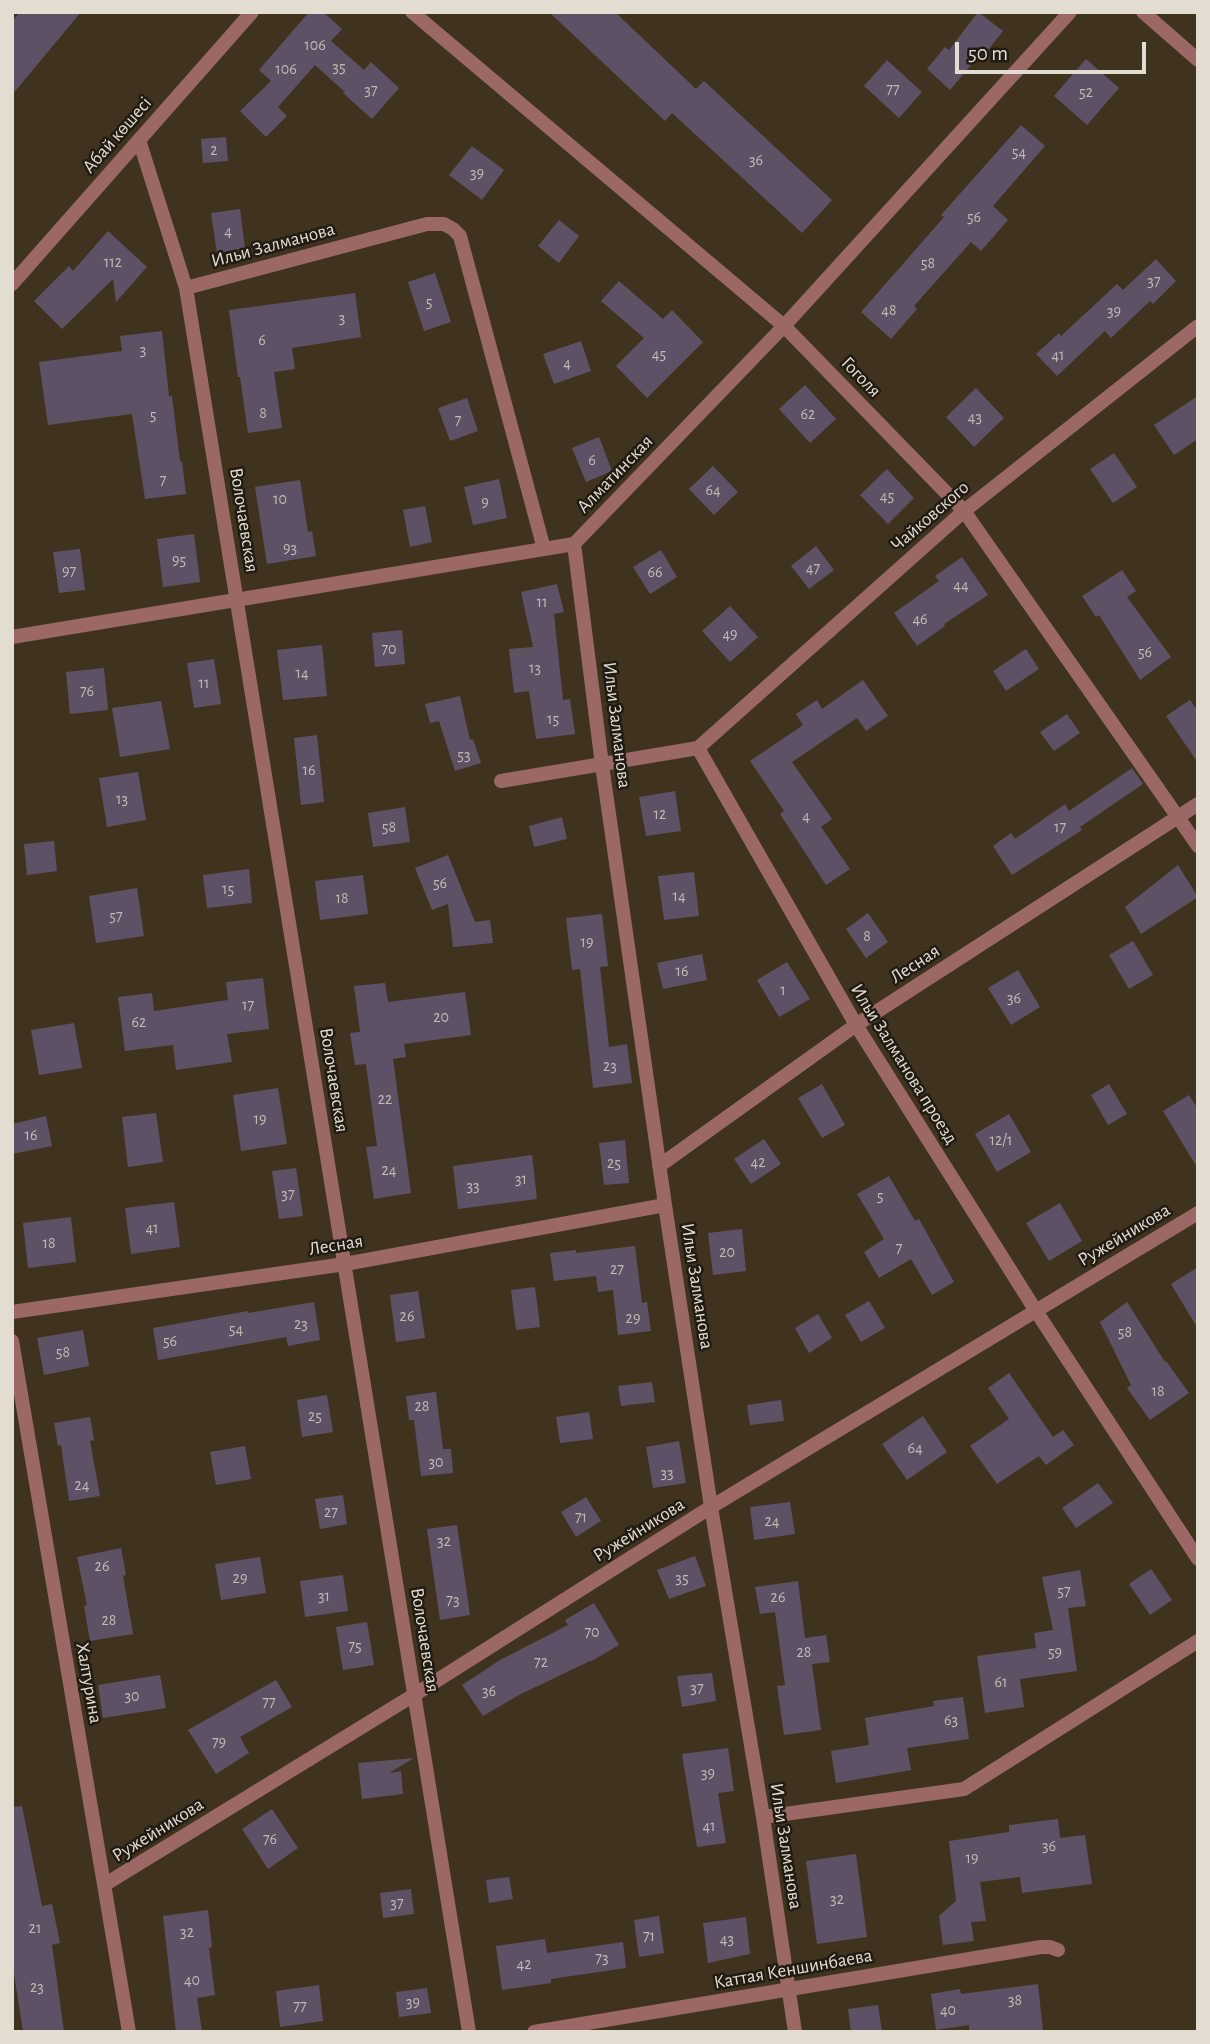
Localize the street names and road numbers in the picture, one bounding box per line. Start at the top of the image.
street label: Абай көшесі [78,92,156,178]
street label: Ильи Залманова [209,218,337,272]
street label: Гоголя [836,352,886,402]
street label: Алматинская [572,430,658,518]
street label: Волочаевская [224,466,264,574]
street label: Чайковского [886,476,974,556]
street label: Ильи Залманова [598,660,636,790]
street label: Лесная [886,940,944,988]
street label: Ильи Залманова проезд [845,980,963,1148]
street label: Волочаевская [314,1026,354,1134]
street label: Ружейникова [1074,1199,1174,1271]
street label: Ильи Залманова [676,1221,718,1351]
street label: Лесная [307,1229,365,1261]
street label: Ружейникова [589,1493,689,1567]
street label: Волочаевская [405,1586,445,1694]
street label: Халтурина [71,1641,107,1725]
street label: Ильи Залманова [765,1781,807,1911]
street label: Ружейникова [108,1793,208,1867]
street label: Каттая Кеншинбаева [712,1944,874,1994]

